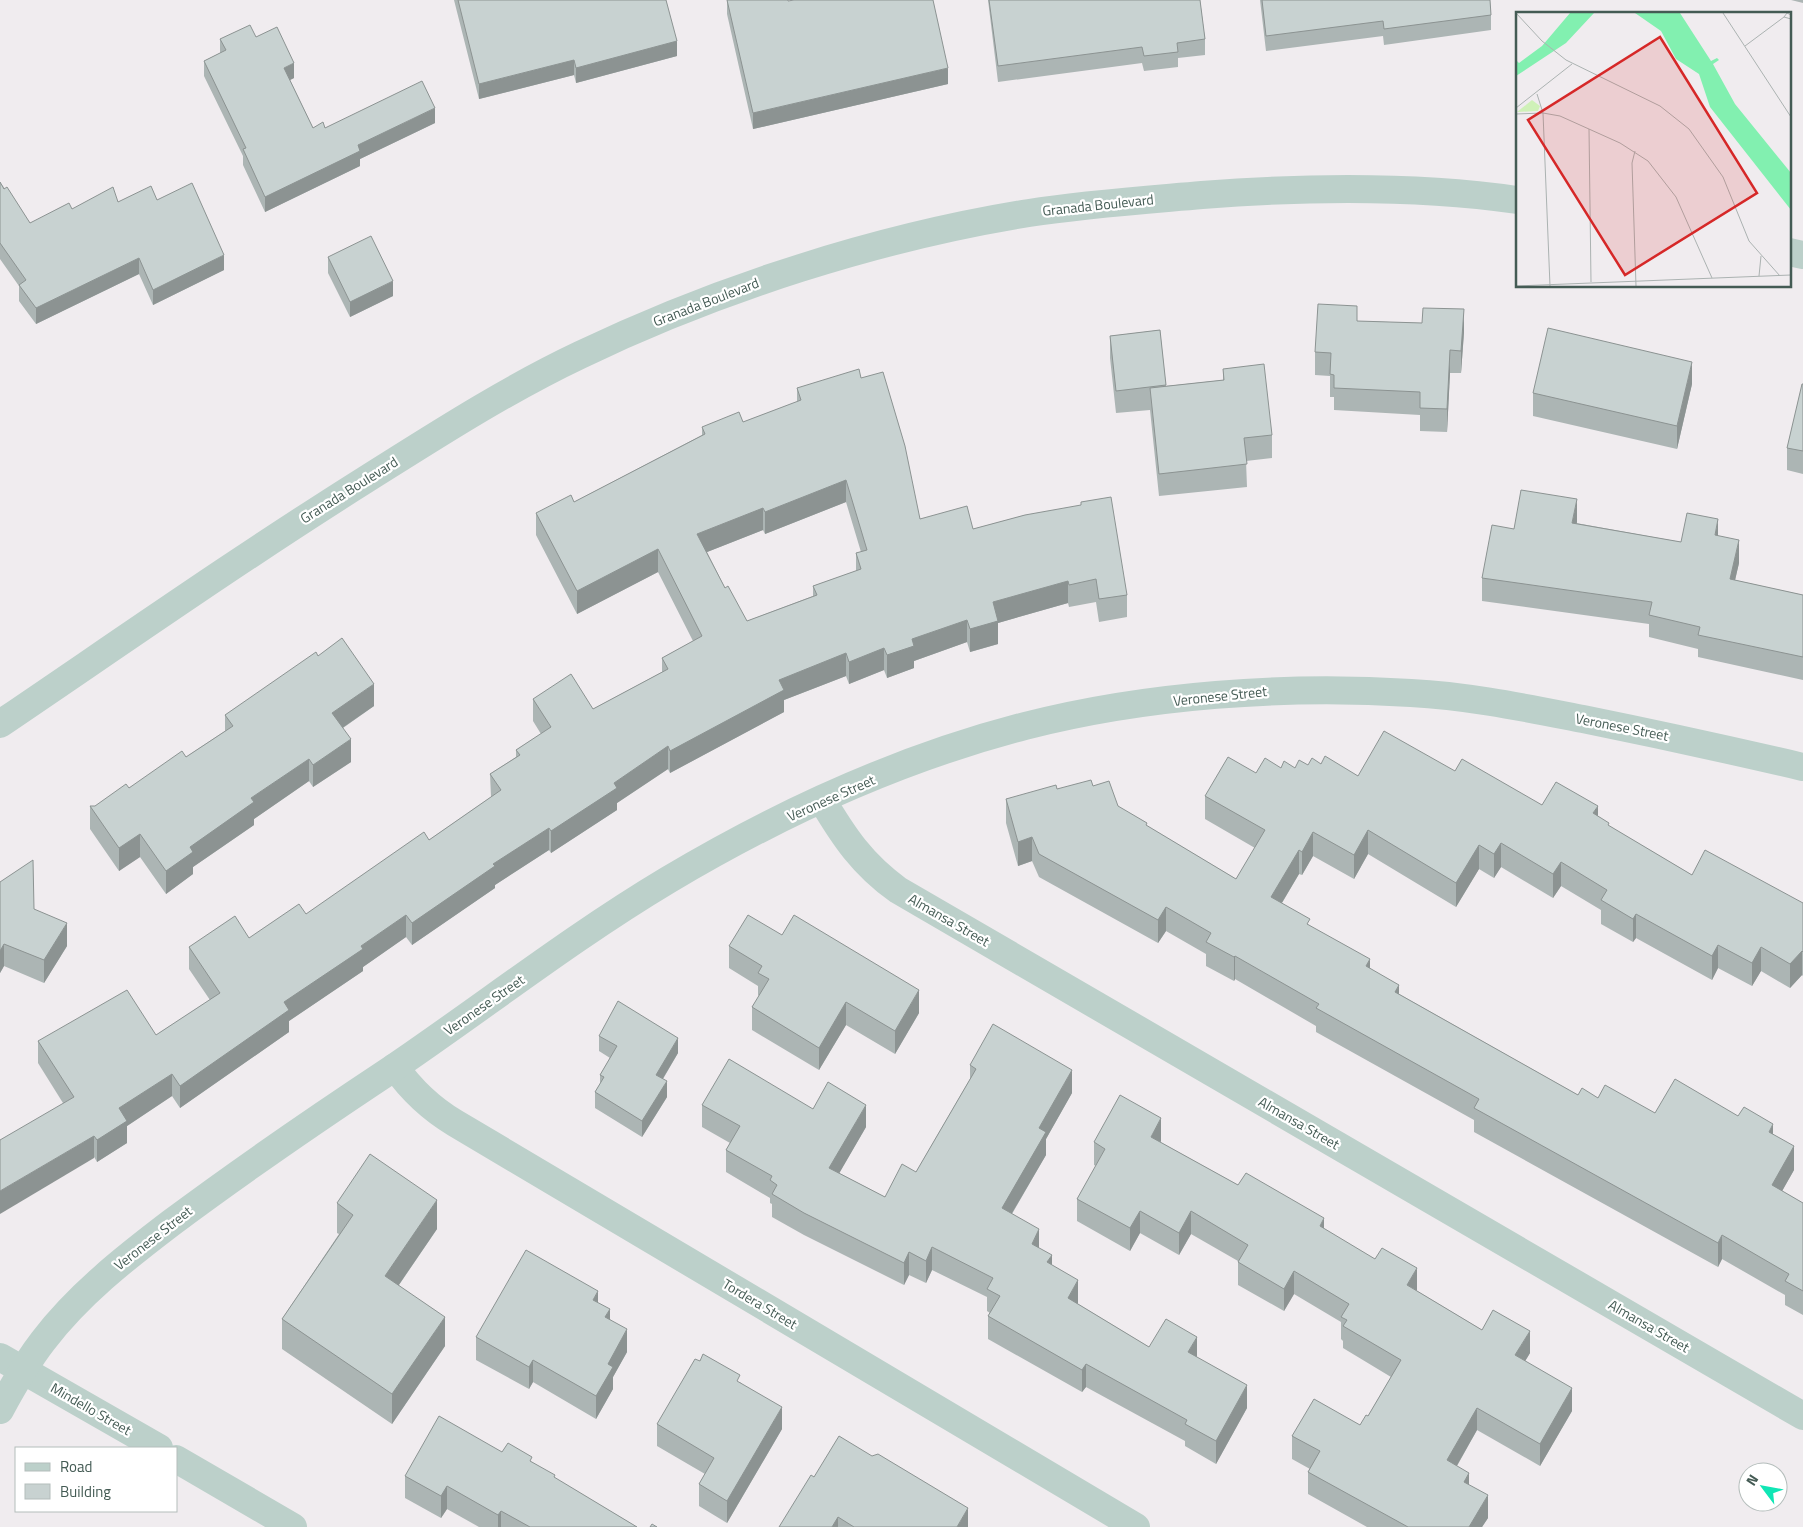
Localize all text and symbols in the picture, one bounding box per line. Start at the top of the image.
inset map [1516,12,1790,288]
street label: Granada Boulevard [1041,188,1155,221]
street label: Granada Boulevard [650,272,762,331]
street label: Granada Boulevard [296,451,402,528]
street label: Veronese Street [1172,680,1268,711]
street label: Veronese Street [1574,707,1670,746]
street label: Veronese Street [783,769,878,826]
street label: Almansa Street [905,888,994,951]
street label: Veronese Street [439,969,528,1040]
street label: Almansa Street [1255,1091,1344,1154]
street label: Veronese Street [109,1200,196,1275]
street label: Tordera Street [719,1273,802,1334]
street label: Almansa Street [1605,1294,1694,1357]
street label: Mindello Street [47,1377,135,1440]
legend [15,1447,178,1512]
text: Road [60,1455,92,1478]
north arrow [1738,1462,1788,1512]
text: N [1740,1470,1763,1490]
text: Building [60,1480,111,1503]

